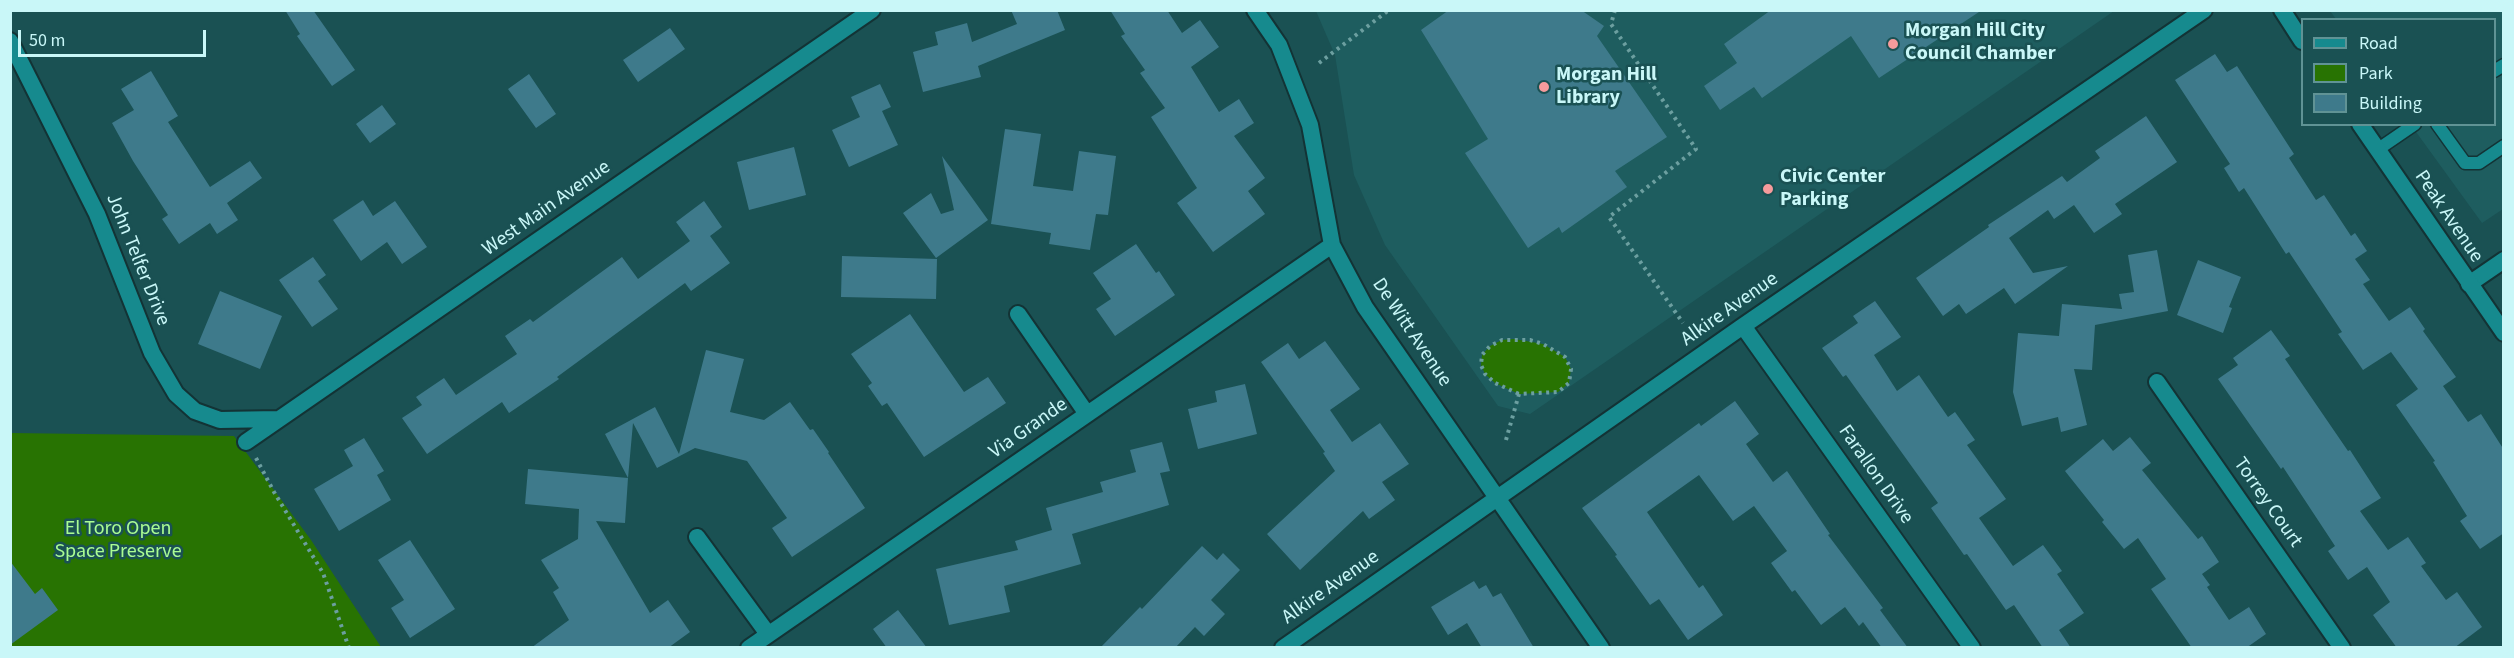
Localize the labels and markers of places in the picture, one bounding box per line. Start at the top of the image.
place label: Morgan Hill City Council Chamber [1905,20,2056,67]
marker: Morgan Hill City Council Chamber [1886,37,1900,51]
place label: Morgan Hill Library [1556,64,1657,111]
marker: Morgan Hill Library [1537,80,1551,94]
place label: Civic Center Parking [1780,166,1886,213]
marker: Civic Center Parking [1761,182,1775,196]

